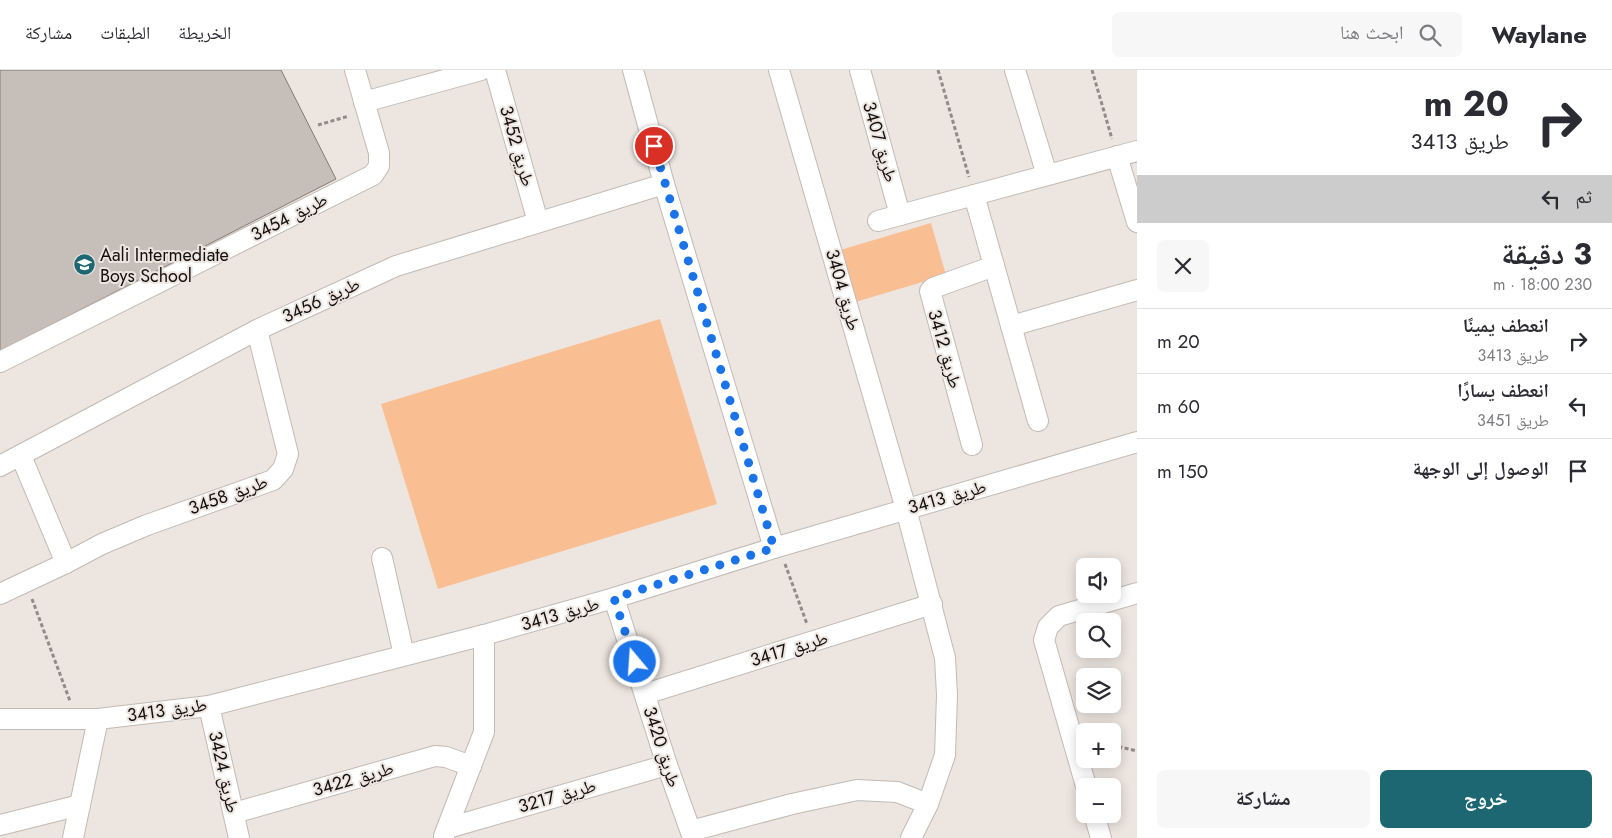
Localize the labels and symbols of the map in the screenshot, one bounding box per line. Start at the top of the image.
street label: طريق 3407 [856,99,904,185]
street label: طريق 3452 [493,103,541,189]
pin [633,125,675,167]
street label: طريق 3454 [246,187,332,247]
place label: Aali Intermediate Boys School [100,242,229,289]
street label: طريق 3404 [819,246,867,334]
school or university icon: Aali Intermediate Boys School [72,253,96,277]
street label: طريق 3456 [278,271,364,329]
street label: طريق 3412 [921,307,969,391]
street label: طريق 3458 [185,469,271,521]
street label: طريق 3413 [905,473,989,521]
street label: طريق 3413 [518,590,602,638]
street label: طريق 3417 [747,625,831,673]
position arrow [608,635,660,687]
street label: طريق 3413 [125,692,209,728]
street label: طريق 3420 [637,703,687,791]
street label: طريق 3424 [202,728,246,816]
street label: طريق 3422 [309,755,397,803]
street label: طريق 3217 [515,772,599,820]

